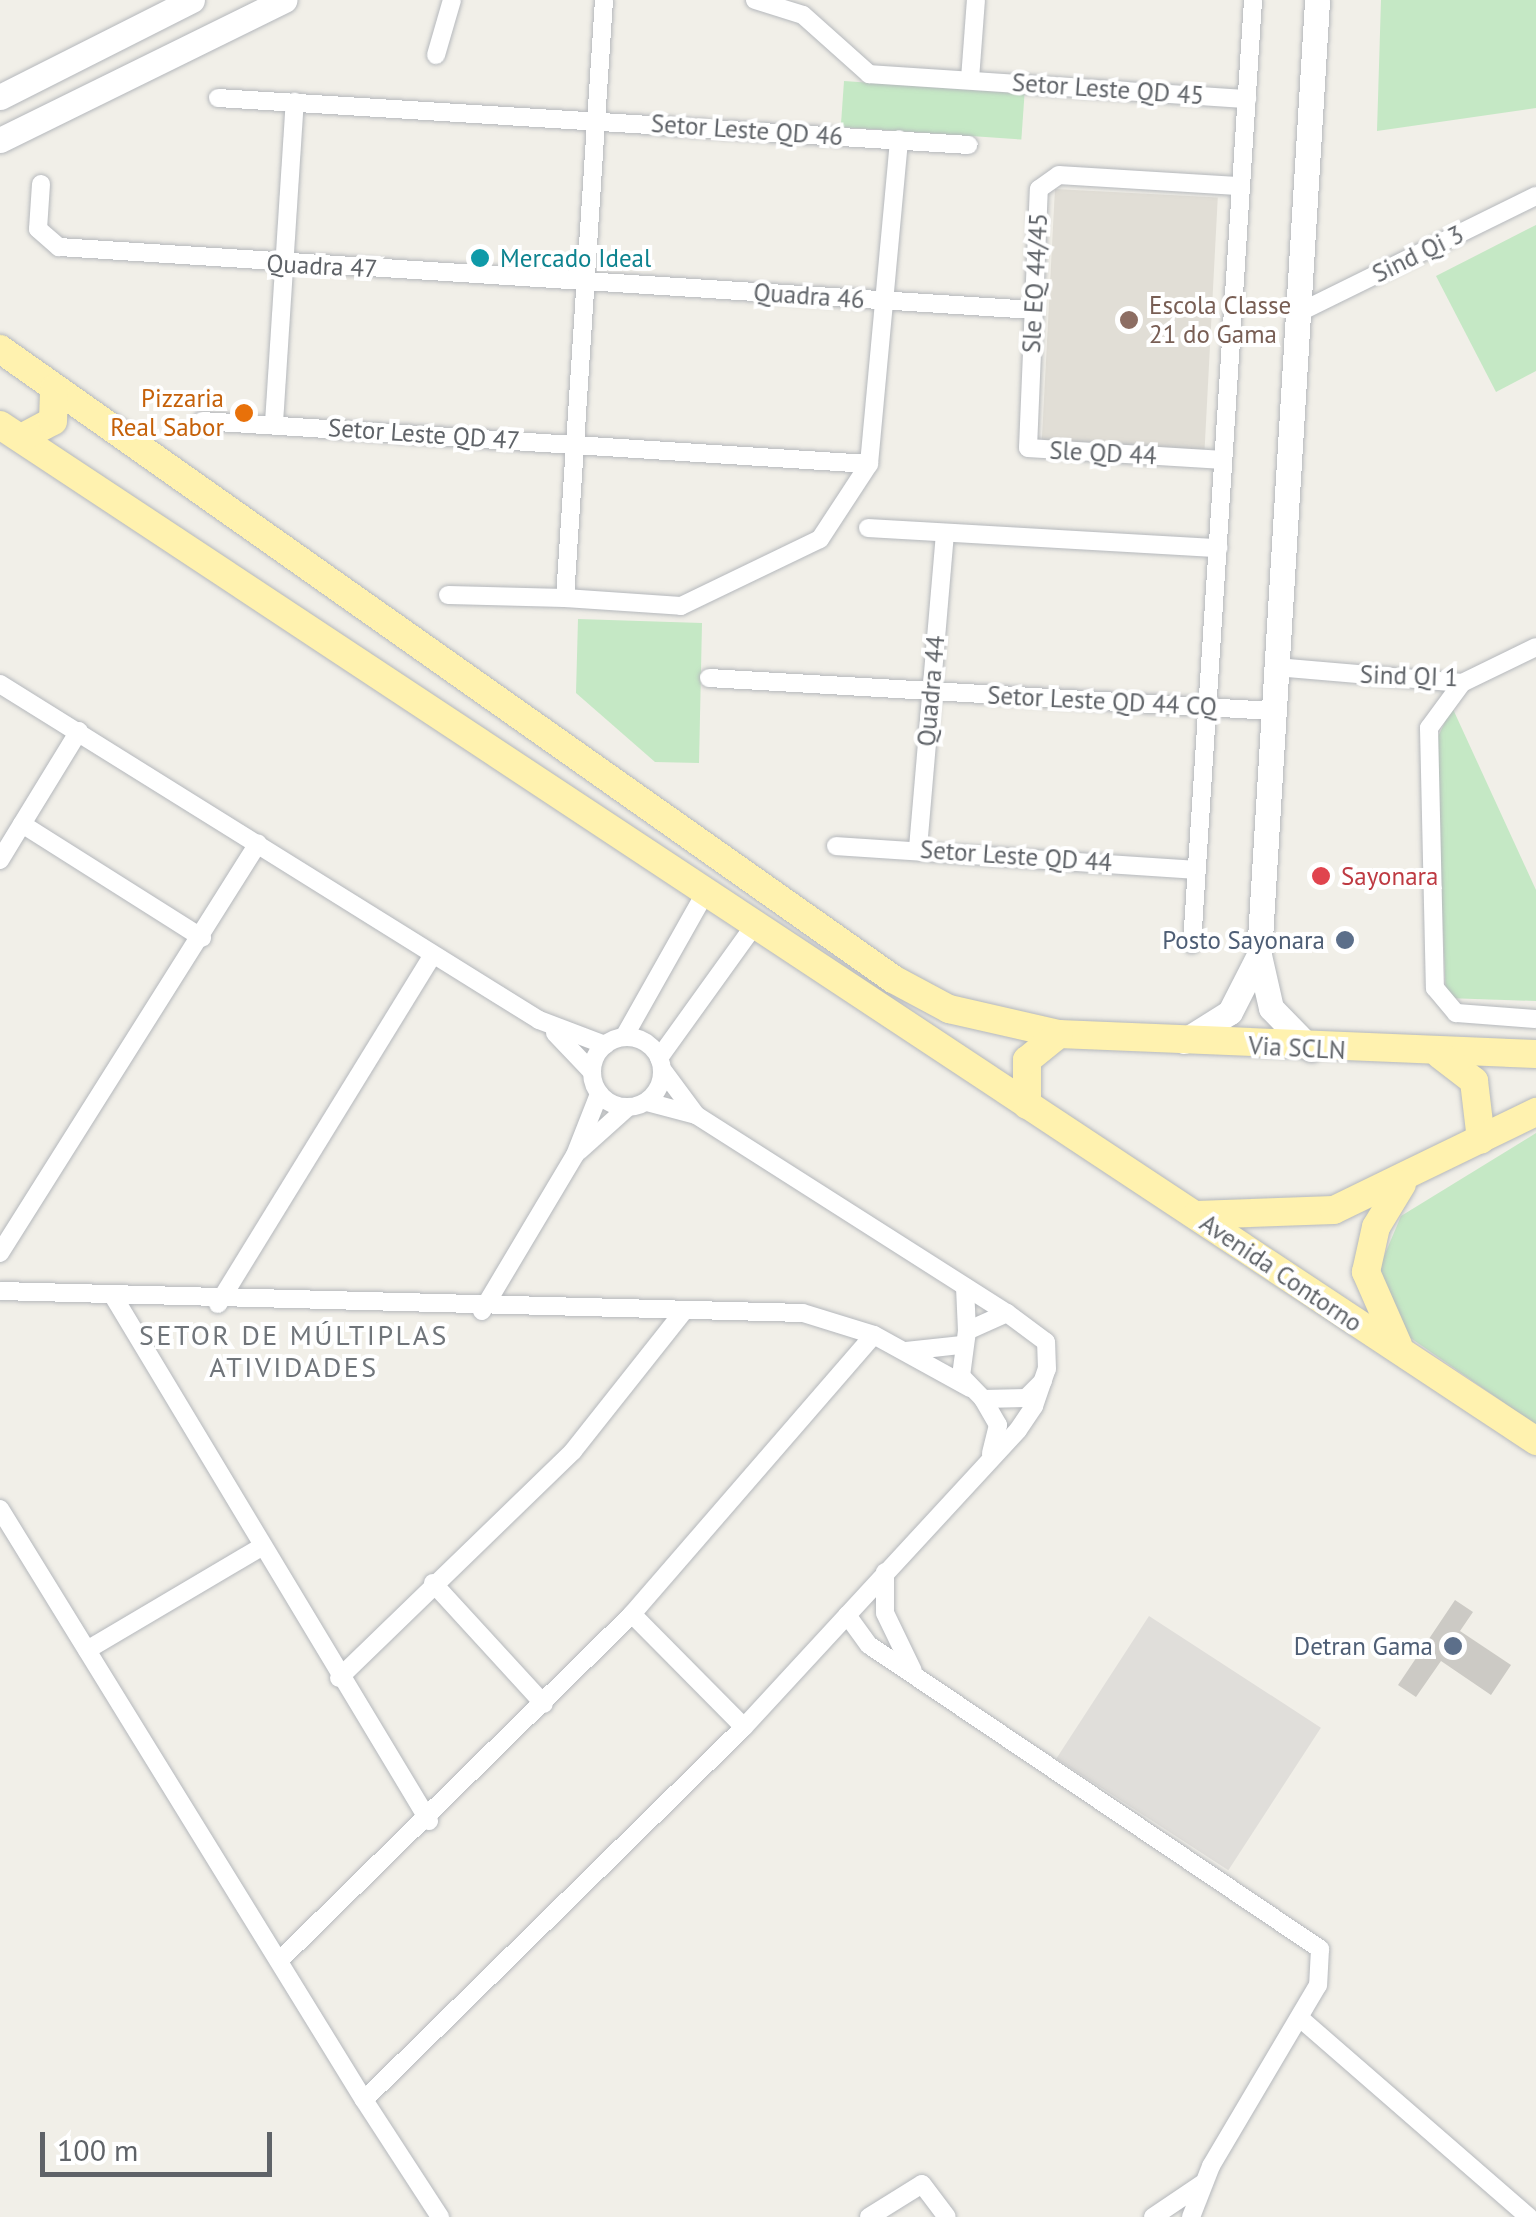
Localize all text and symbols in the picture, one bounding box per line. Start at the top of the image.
street label: Setor Leste QD 45 [1011,67,1205,111]
street label: Setor Leste QD 46 [650,108,844,152]
street label: Sle EQ 44/45 [1016,212,1054,354]
street label: Sind Qi 3 [1367,219,1469,289]
place label: Mercado Ideal [500,243,651,273]
marker: Mercado Ideal [469,247,491,269]
street label: Quadra 47 [266,248,378,284]
street label: Quadra 46 [752,277,866,315]
place label: Escola Classe 21 do Gama [1149,291,1291,350]
marker: Escola Classe 21 do Gama [1118,309,1140,331]
place label: Pizzaria Real Sabor [110,384,224,443]
marker: Pizzaria Real Sabor [233,402,255,424]
street label: Setor Leste QD 47 [327,412,521,456]
street label: Sle QD 44 [1049,435,1157,471]
street label: Quadra 44 [911,634,951,748]
street label: Sind QI 1 [1359,659,1459,693]
street label: Setor Leste QD 44 CQ [986,680,1218,722]
street label: Setor Leste QD 44 [919,834,1113,878]
place label: Sayonara [1341,861,1438,891]
marker: Sayonara [1310,865,1332,887]
place label: Posto Sayonara [1162,925,1325,955]
marker: Posto Sayonara [1334,929,1356,951]
street label: Via SCLN [1248,1030,1346,1066]
street label: Avenida Contorno [1194,1208,1368,1338]
district label: SETOR DE MÚLTIPLAS ATIVIDADES [139,1318,449,1384]
place label: Detran Gama [1294,1631,1433,1661]
marker: Detran Gama [1442,1635,1464,1657]
scale bar [45,2112,278,2174]
text: 100 m [57,2130,138,2169]

